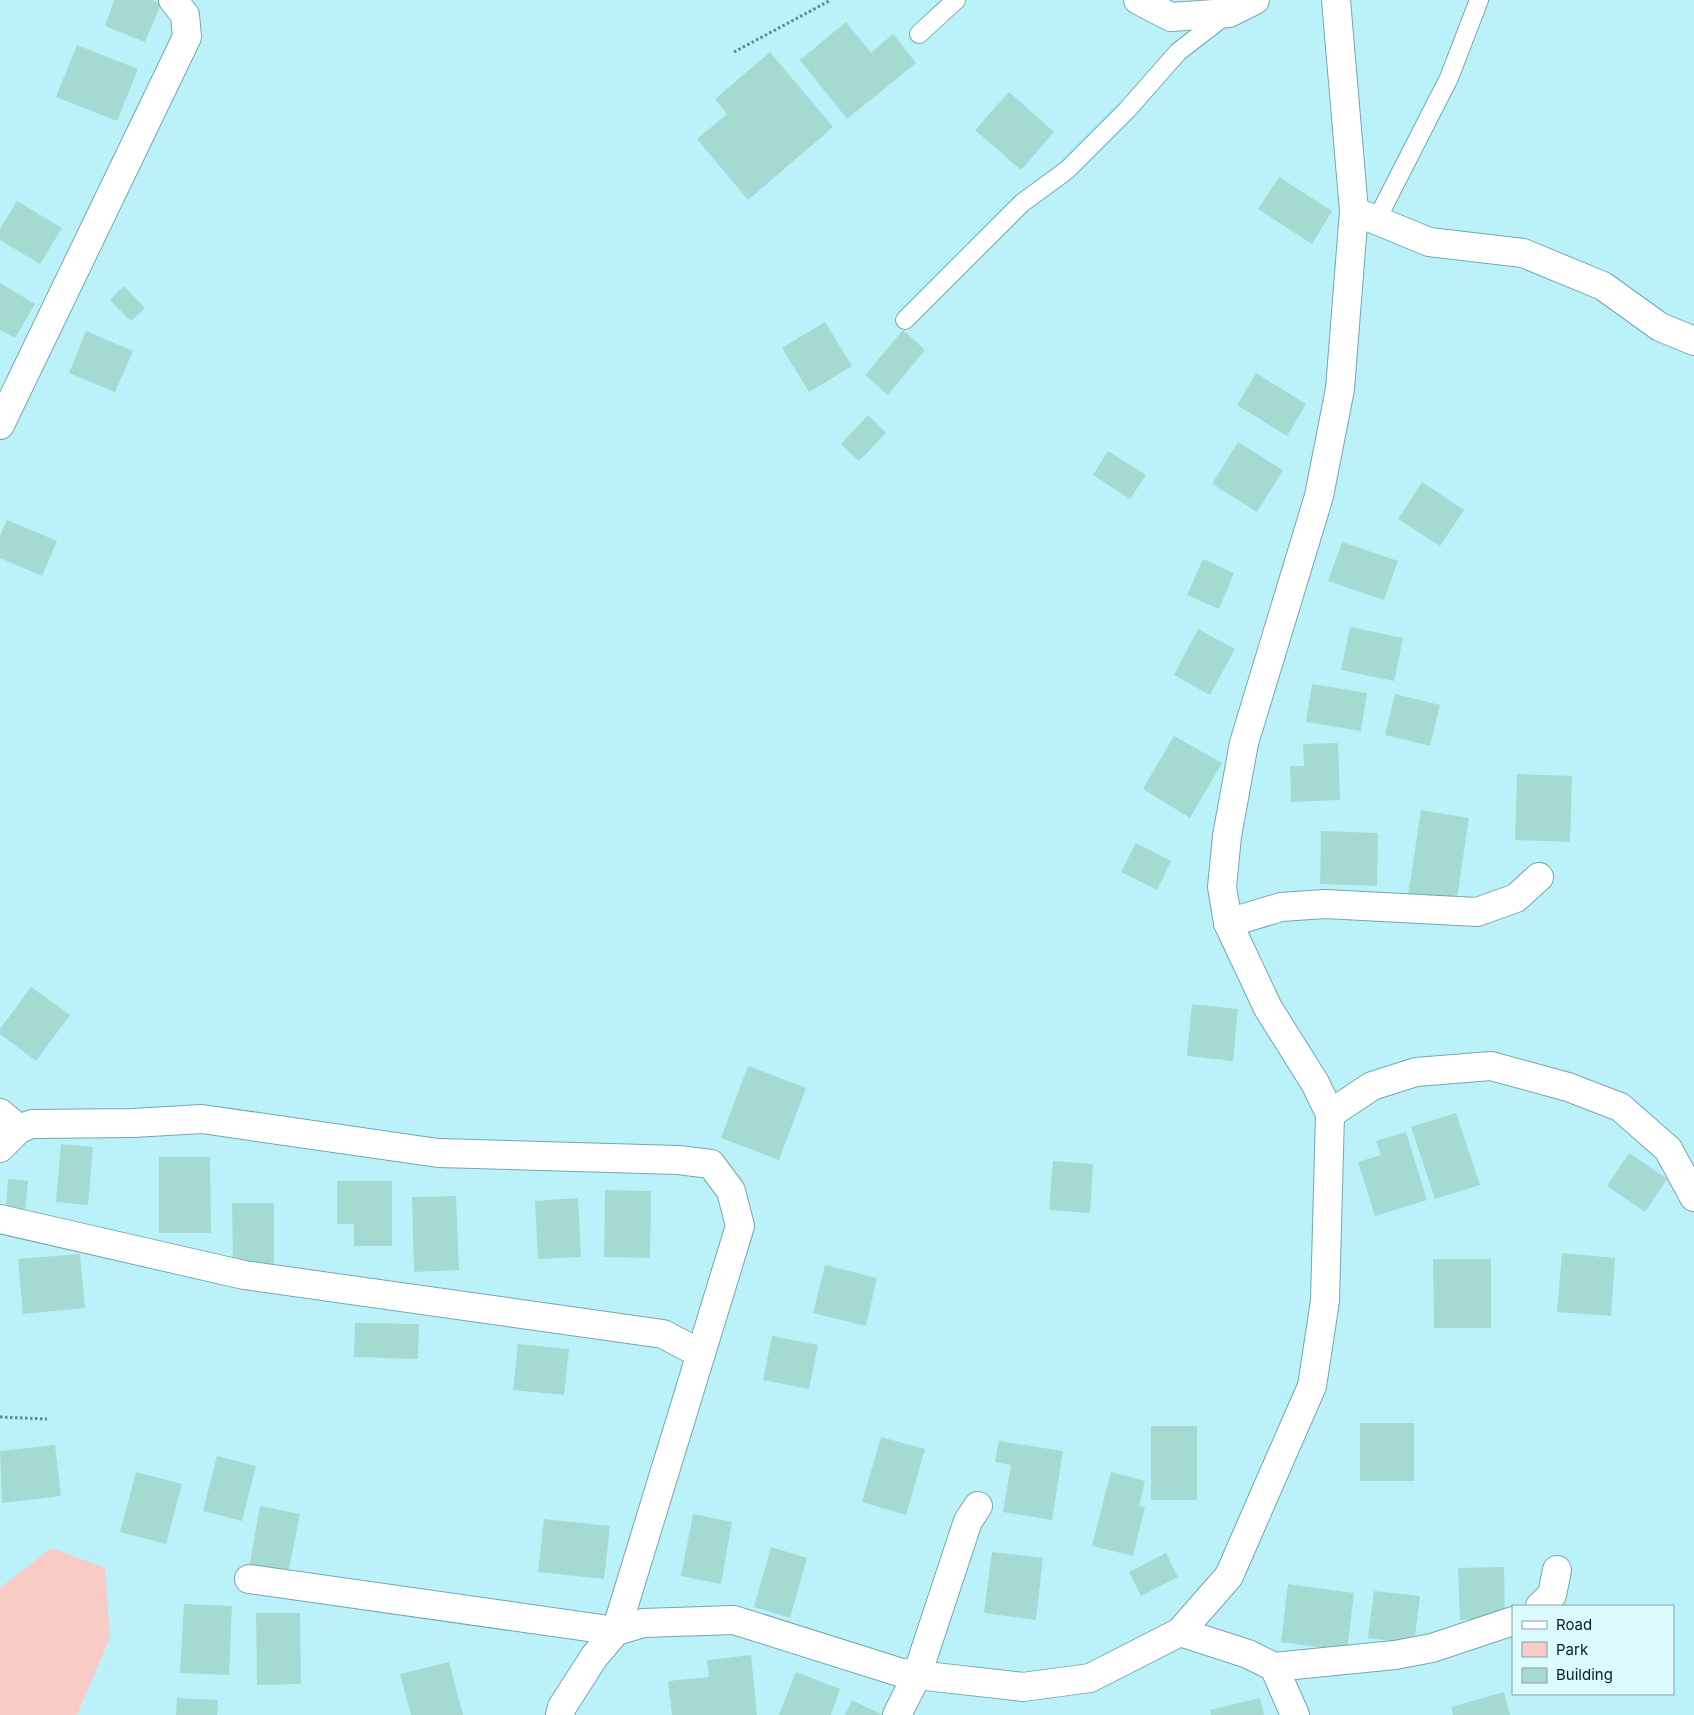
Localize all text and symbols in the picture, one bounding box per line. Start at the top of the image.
legend [1512,1605,1674,1695]
text: Road [1556,1615,1592,1634]
text: Park [1556,1640,1589,1659]
text: Building [1556,1665,1613,1684]

